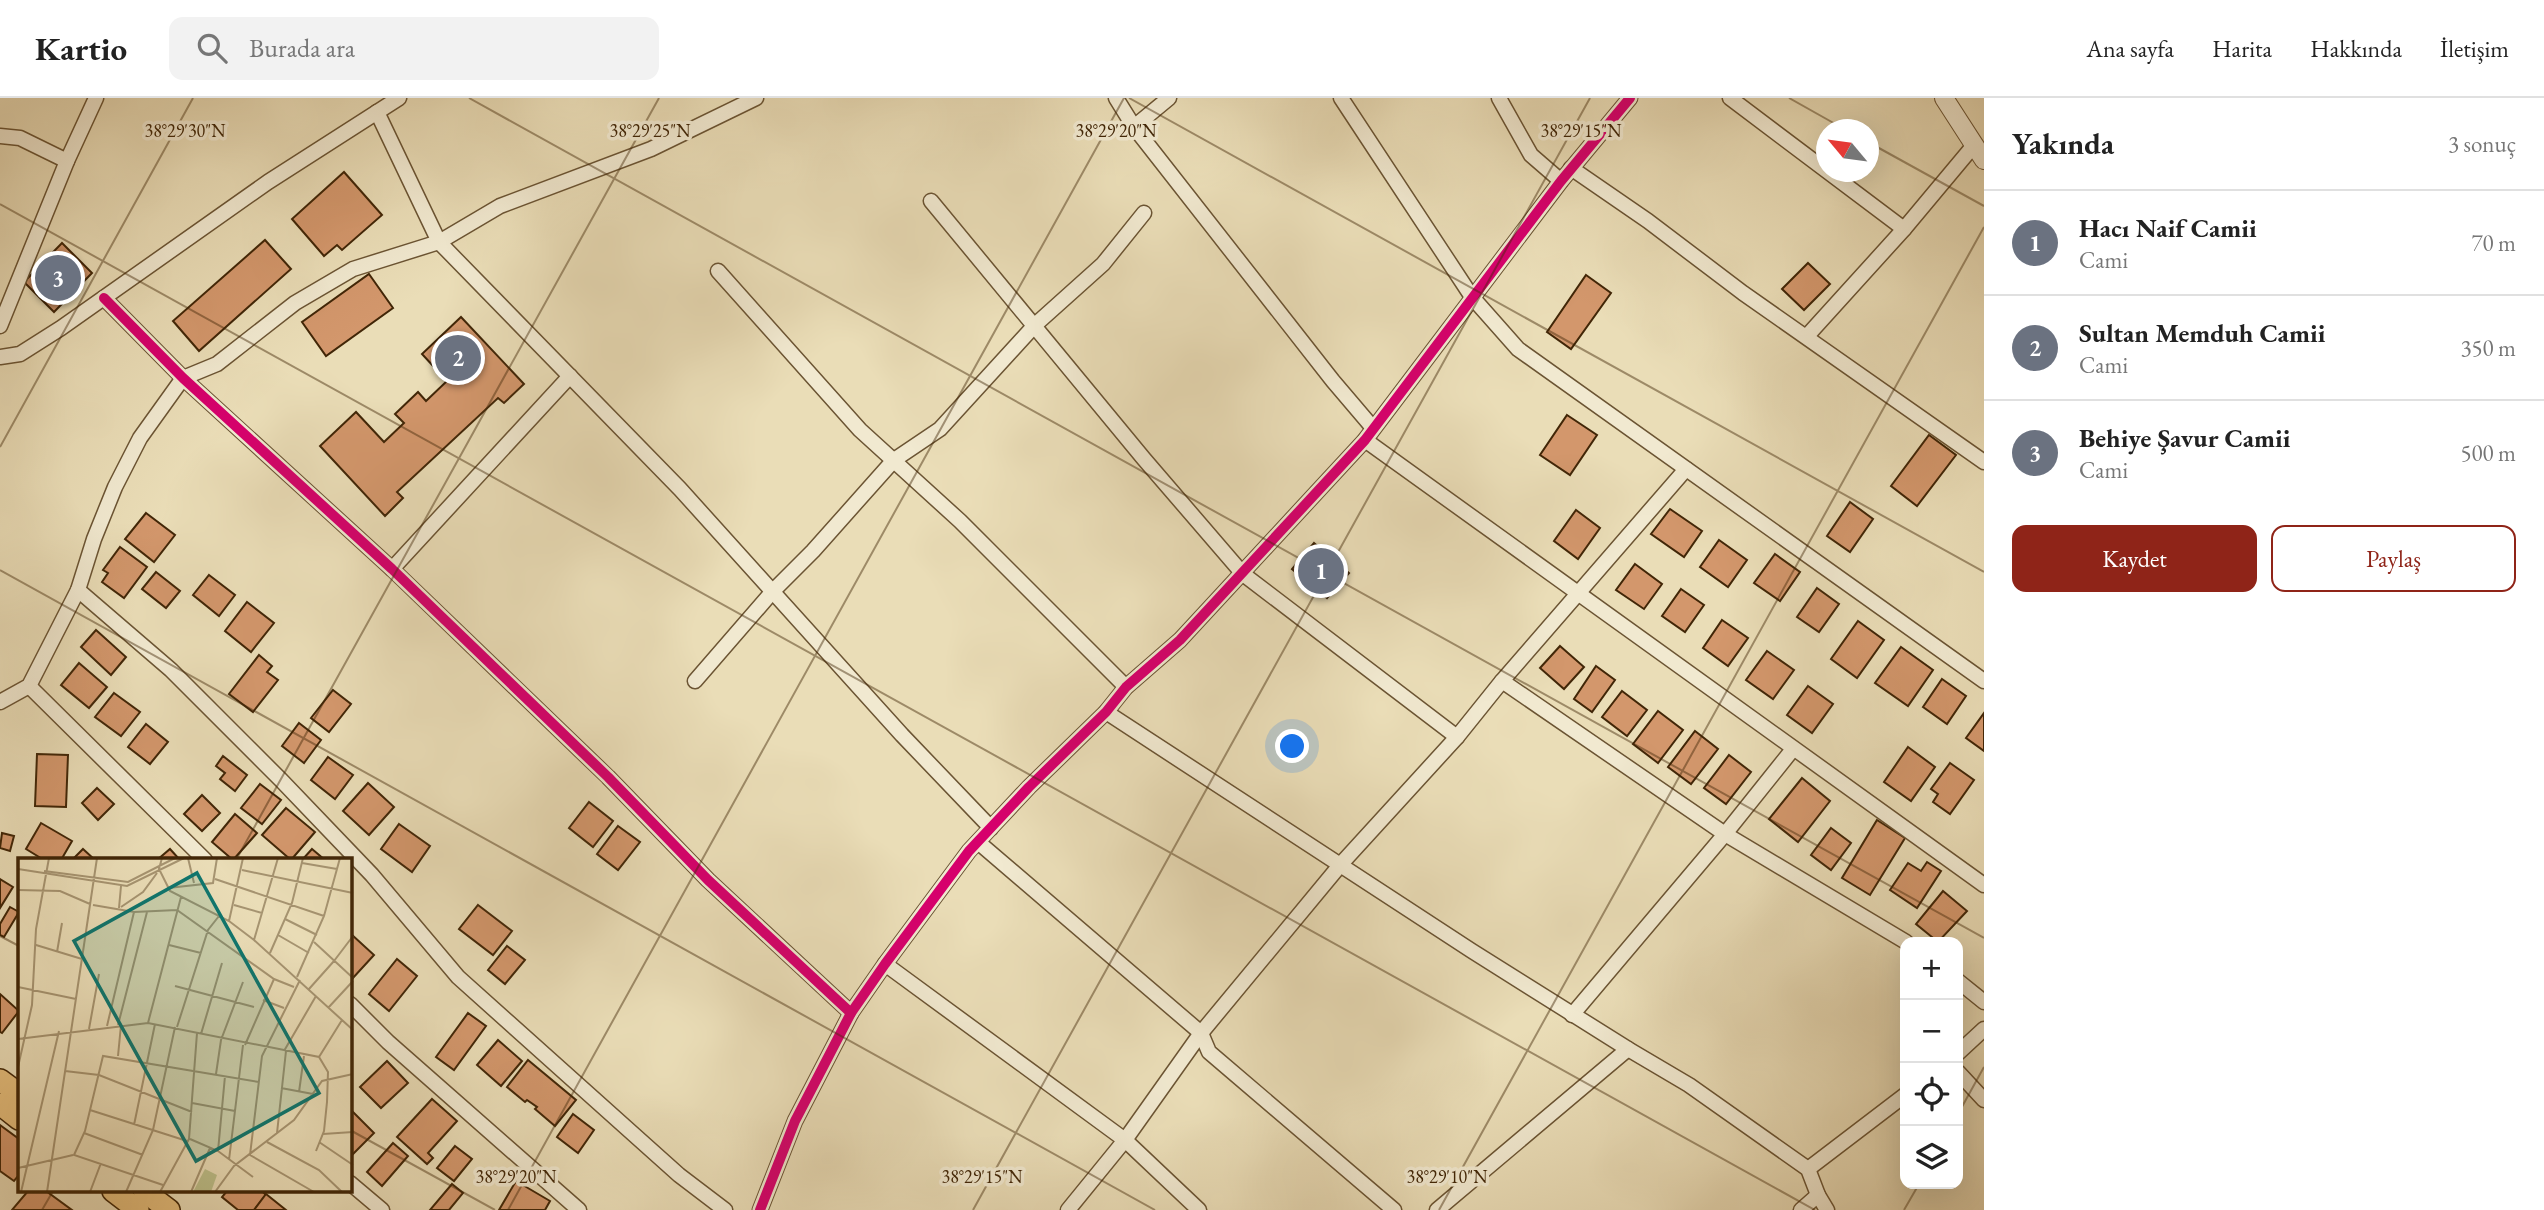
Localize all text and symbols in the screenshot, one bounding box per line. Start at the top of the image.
search box [169,17,659,80]
text: Kartio [35,27,127,70]
icon: search [193,29,231,67]
text: Burada ara [249,31,355,65]
text: Ana sayfa [2086,33,2174,64]
text: Harita [2212,33,2272,64]
text: Hakkında [2310,33,2402,64]
text: İletişim [2440,33,2509,64]
text: 38°29'30"N [145,119,226,142]
text: 38°29'25"N [610,119,691,142]
text: 38°29'20"N [1076,119,1157,142]
text: 38°29'15"N [1541,119,1622,142]
north arrow [1816,119,1879,182]
text: Yakında [2012,124,2114,163]
text: 3 sonuç [2448,129,2516,159]
text: Hacı Naif Camii [2079,211,2257,245]
text: 1 [2029,228,2041,258]
text: 70 m [2471,228,2516,258]
text: Cami [2079,245,2128,275]
pin: 3 [35,252,81,304]
text: Sultan Memduh Camii [2079,316,2325,350]
pin: 2 [435,332,481,384]
text: 2 [2029,333,2041,363]
text: 350 m [2460,333,2516,363]
text: Cami [2079,350,2128,380]
text: Behiye Şavur Camii [2079,421,2290,455]
text: 3 [2029,438,2041,468]
text: 500 m [2460,438,2516,468]
text: Cami [2079,455,2128,485]
button: Kaydet [2012,525,2257,592]
button: Paylaş [2271,525,2516,592]
pin: 1 [1298,545,1344,597]
your location [1275,729,1309,763]
inset map [18,858,352,1192]
map controls [1900,937,1963,1189]
button: + [1900,937,1963,1000]
button: − [1900,1000,1963,1063]
button: locate [1900,1063,1963,1126]
button: layers [1900,1126,1963,1189]
text: 38°29'20"N [476,1165,557,1188]
text: 38°29'15"N [942,1165,1023,1188]
text: 38°29'10"N [1407,1165,1488,1188]

